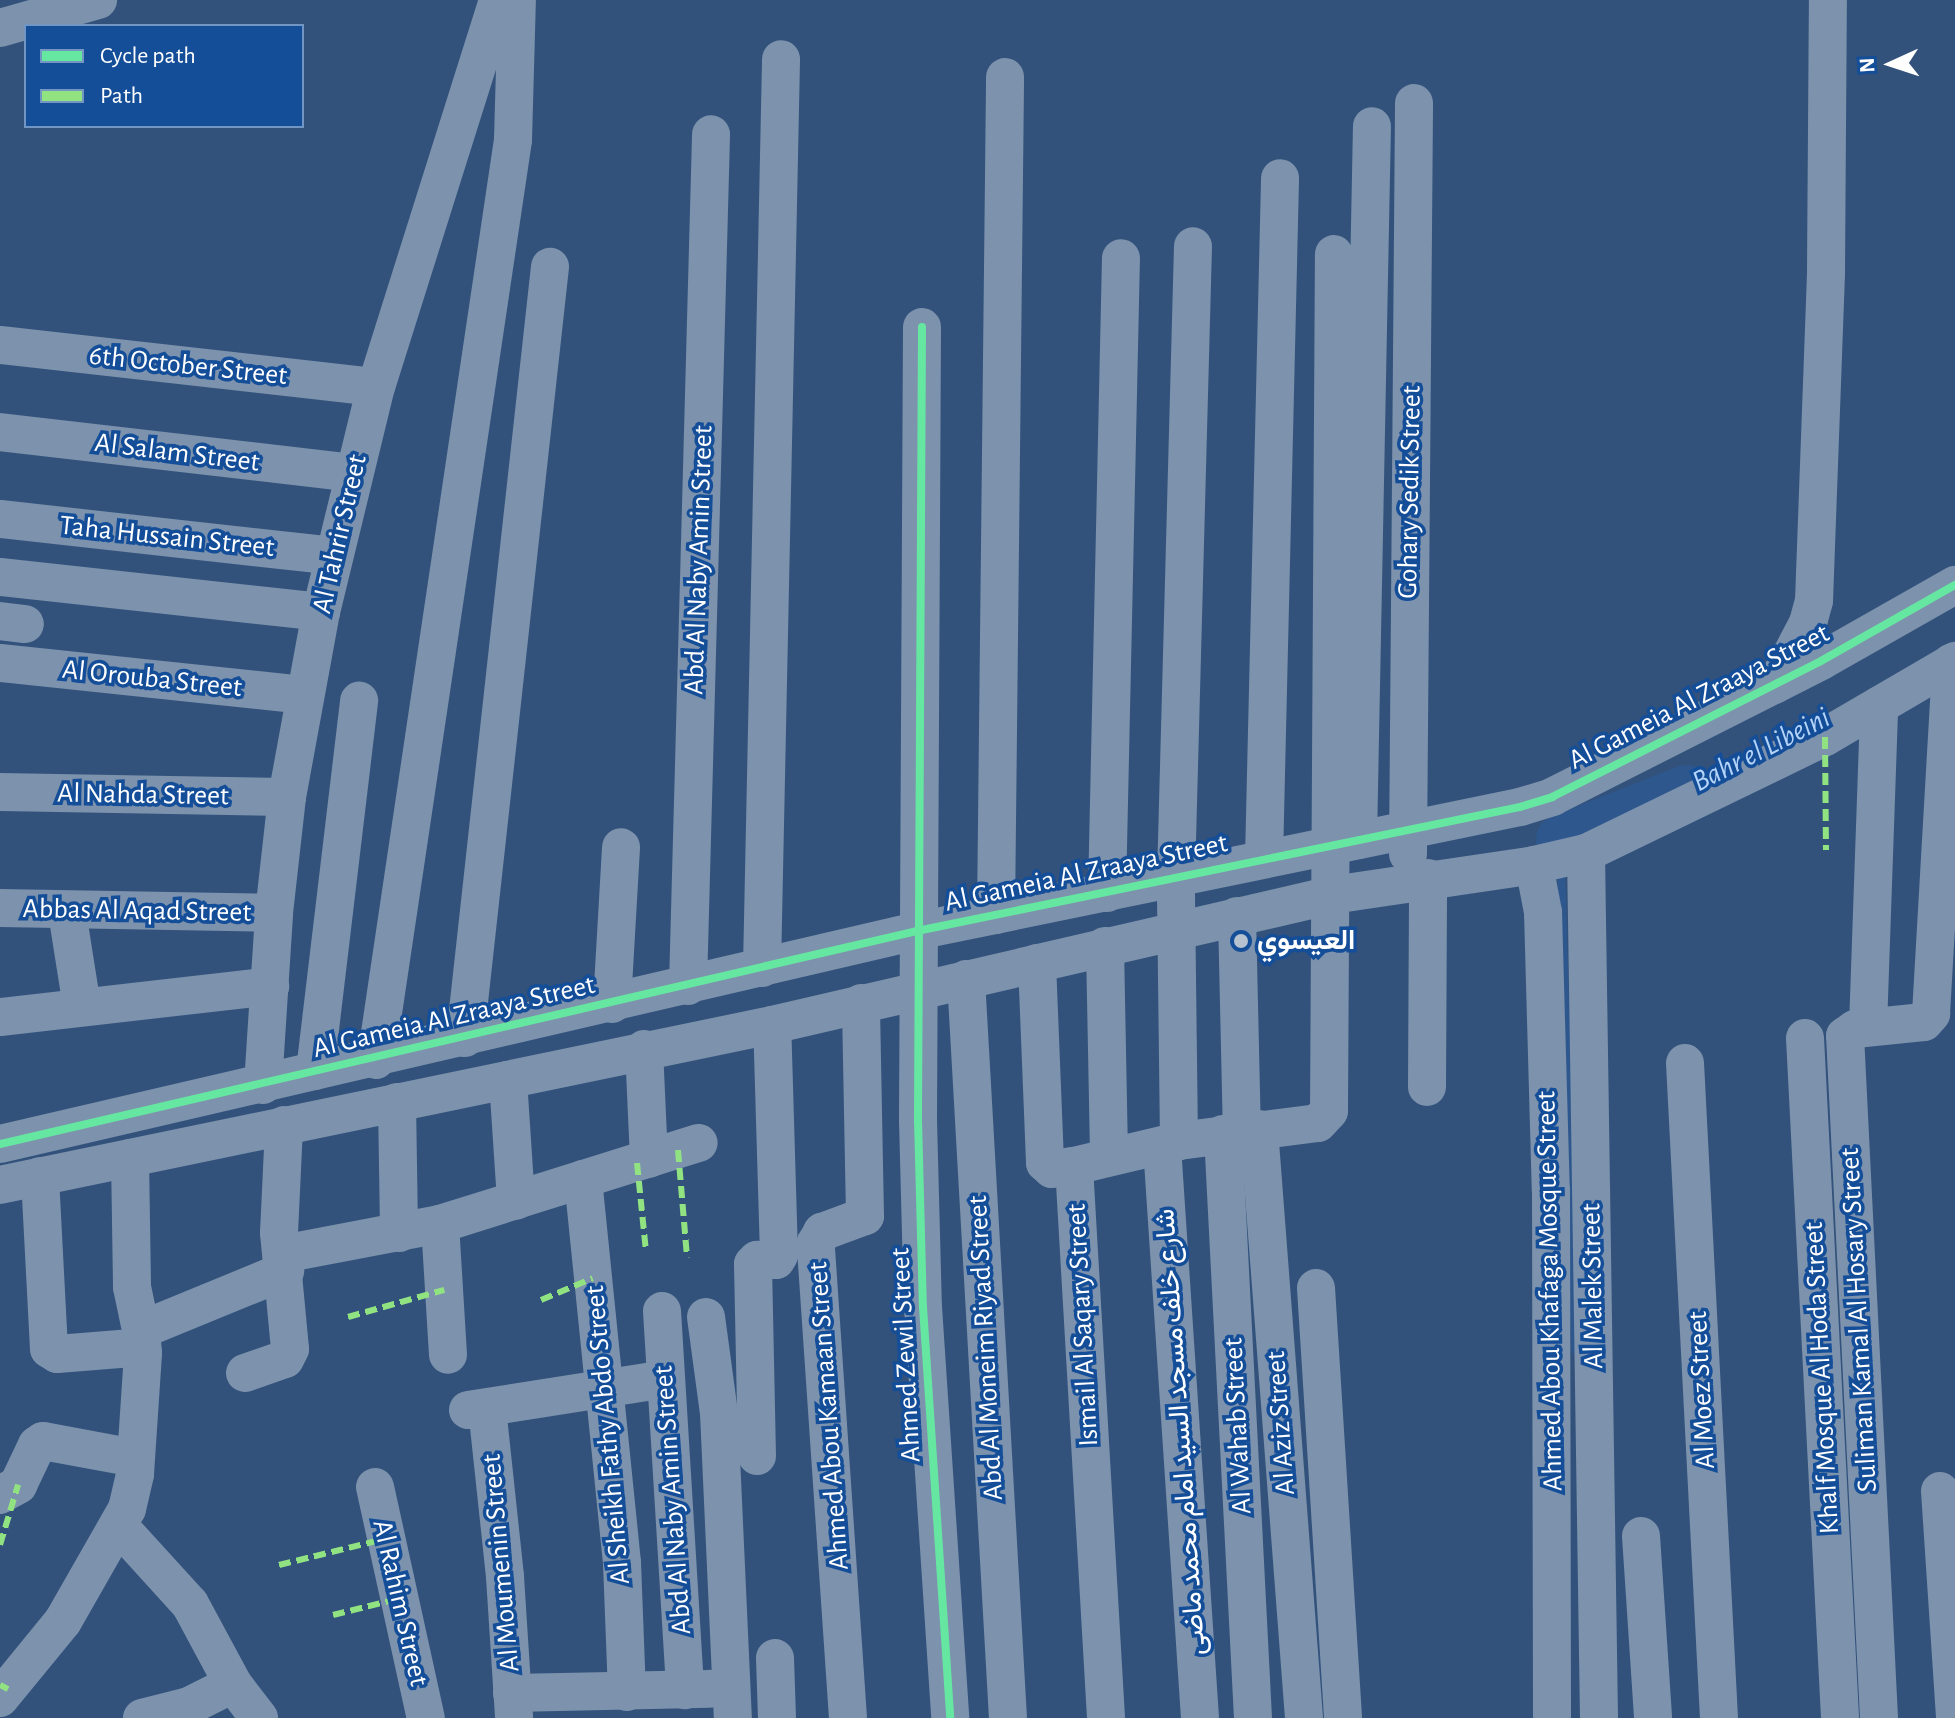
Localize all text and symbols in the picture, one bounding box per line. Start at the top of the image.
legend [24,24,304,128]
north arrow [1851,24,1931,104]
text: Cycle path [100,44,196,68]
text: N [1856,57,1878,73]
text: Path [100,84,143,108]
street label: 6th October Street [87,339,289,393]
street label: Gohary Sedik Street [1391,385,1429,599]
street label: Abd Al Naby Amin Street [678,425,720,695]
street label: Al Salam Street [93,426,261,480]
street label: Al Tahrir Street [305,451,375,617]
street label: Taha Hussain Street [58,509,276,565]
street label: Al Gameia Al Zraaya Street [1563,617,1835,777]
street label: Al Orouba Street [61,653,243,705]
water label: Bahr el Libeini [1686,700,1836,800]
street label: Al Nahda Street [57,777,229,813]
street label: Al Gameia Al Zraaya Street [942,827,1230,919]
street label: Abbas Al Aqad Street [22,892,252,930]
place label: العيسوي [1257,924,1355,958]
marker: العيسوي [1232,932,1250,950]
street label: Al Gameia Al Zraaya Street [310,968,598,1066]
street label: Ahmed Abou Khafaga Mosque Street [1530,1091,1570,1491]
street label: Suliman Kamal Al Hosary Street [1833,1147,1885,1493]
street label: Abd Al Moneim Riyad Street [961,1195,1011,1501]
street label: Ismail Al Saqary Street [1060,1203,1106,1447]
street label: Al Malek Street [1575,1203,1611,1369]
street label: شارع خلف مسجد السيد امام محمد ماضى [1149,1208,1213,1656]
street label: Khalf Mosque Al Hoda Street [1797,1221,1847,1535]
street label: Ahmed Zewil Street [884,1247,928,1463]
street label: Ahmed Abou Kamaan Street [801,1261,857,1571]
street label: Al Sheikh Fathy Abdo Street [578,1284,638,1586]
street label: Al Moez Street [1681,1310,1723,1470]
street label: Al Wahab Street [1217,1337,1259,1515]
street label: Al Aziz Street [1259,1350,1303,1496]
street label: Abd Al Naby Amin Street [647,1364,699,1636]
street label: Al Moumenin Street [475,1453,527,1673]
street label: Al Rahim Street [365,1516,435,1690]

